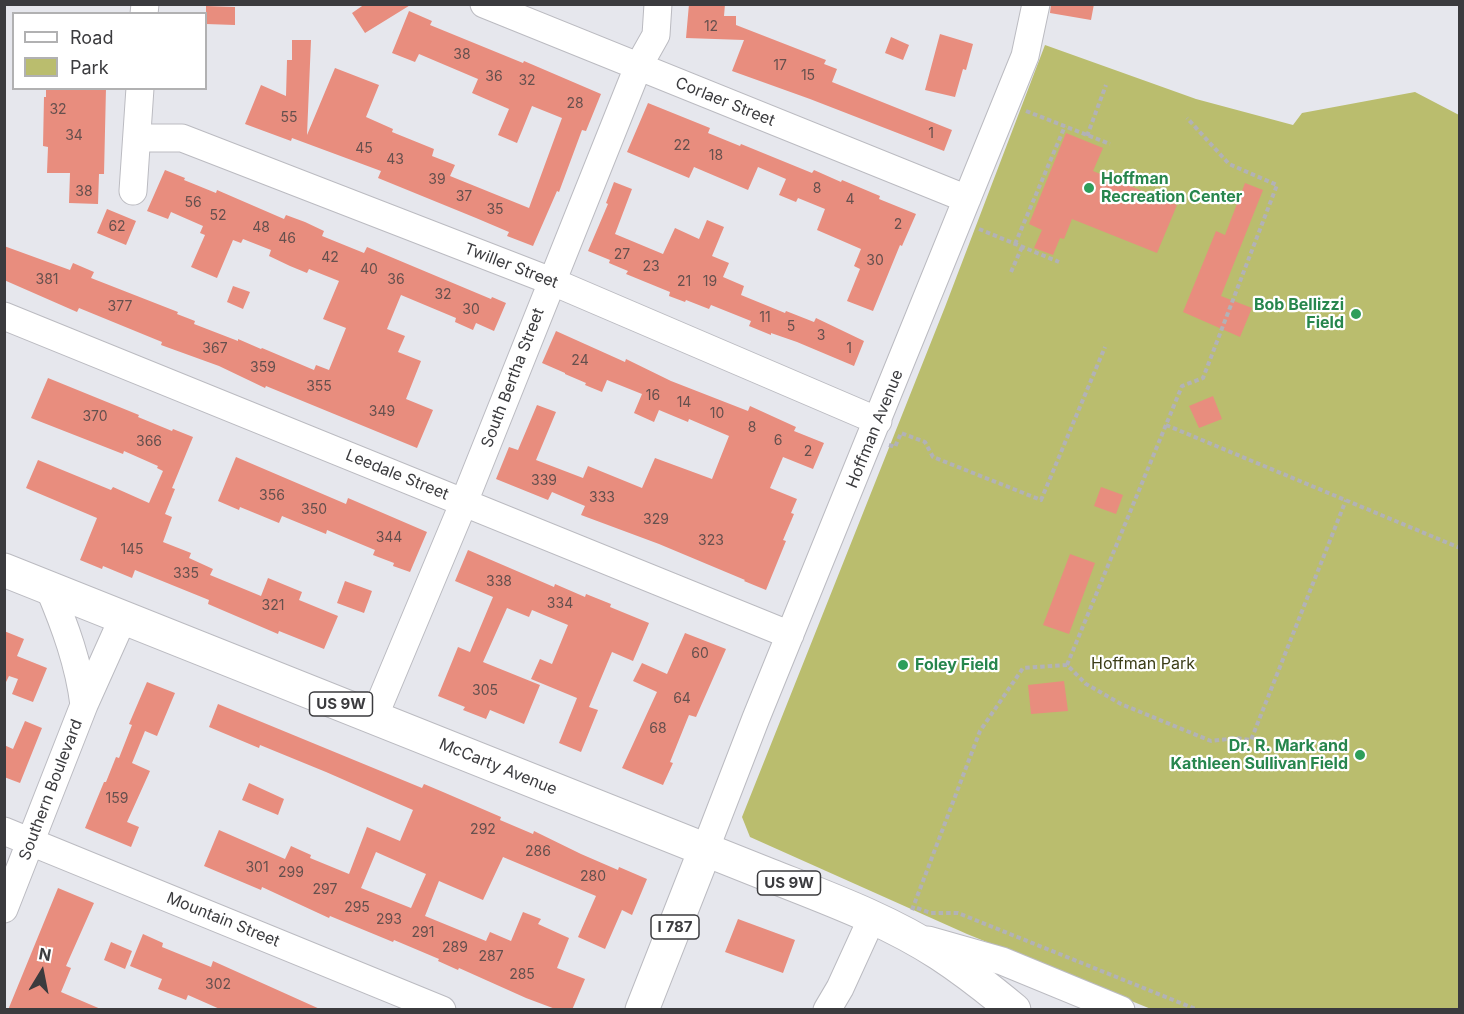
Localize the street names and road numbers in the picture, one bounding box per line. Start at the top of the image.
street label: Corlaer Street [673,73,777,131]
street label: Twiller Street [461,239,561,293]
street label: South Bertha Street [478,306,548,450]
street label: Hoffman Avenue [843,367,907,491]
street label: Leedale Street [343,446,451,504]
road number: US 9W [310,692,372,716]
street label: Southern Boulevard [15,717,87,863]
street label: McCarty Avenue [436,735,560,799]
road number: US 9W [758,871,820,895]
street label: Mountain Street [164,889,282,951]
road number: I 787 [651,915,699,939]

